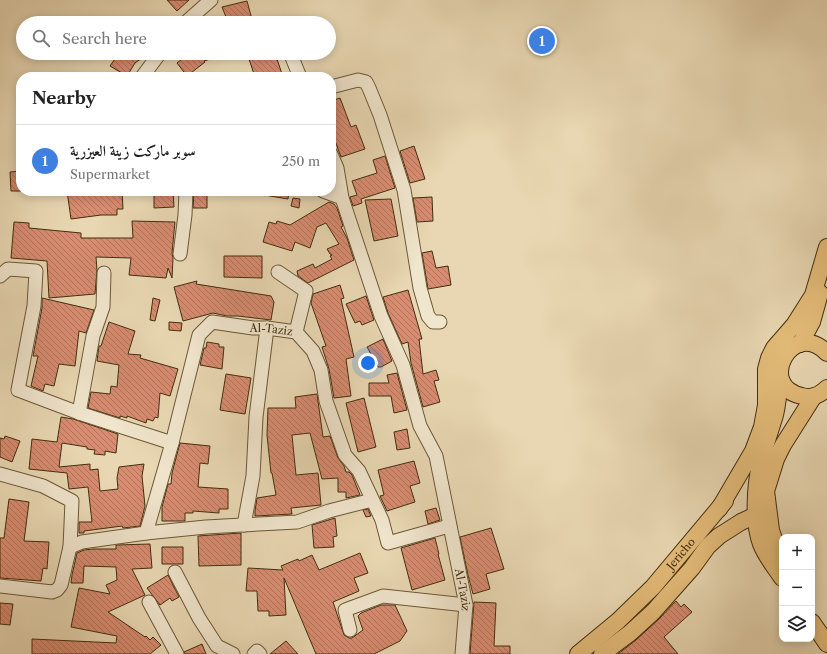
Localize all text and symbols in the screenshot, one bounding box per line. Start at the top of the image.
search box [16,16,336,60]
pin: 1 [529,26,555,56]
icon: search [30,27,52,49]
text: Search here [62,29,147,48]
text: Nearby [32,88,96,108]
text: سوبر ماركت زينة العيزرية [70,141,195,160]
text: 1 [42,153,48,169]
text: 250 m [282,153,320,169]
text: Supermarket [70,166,150,182]
street label: Al-Taziz [248,321,294,339]
your location [358,353,378,373]
map controls [779,534,815,642]
button: + [779,534,815,570]
street label: Jericho [662,535,698,574]
street label: Al-Taziz [452,566,473,612]
button: − [779,570,815,606]
button: layers [779,606,815,642]

